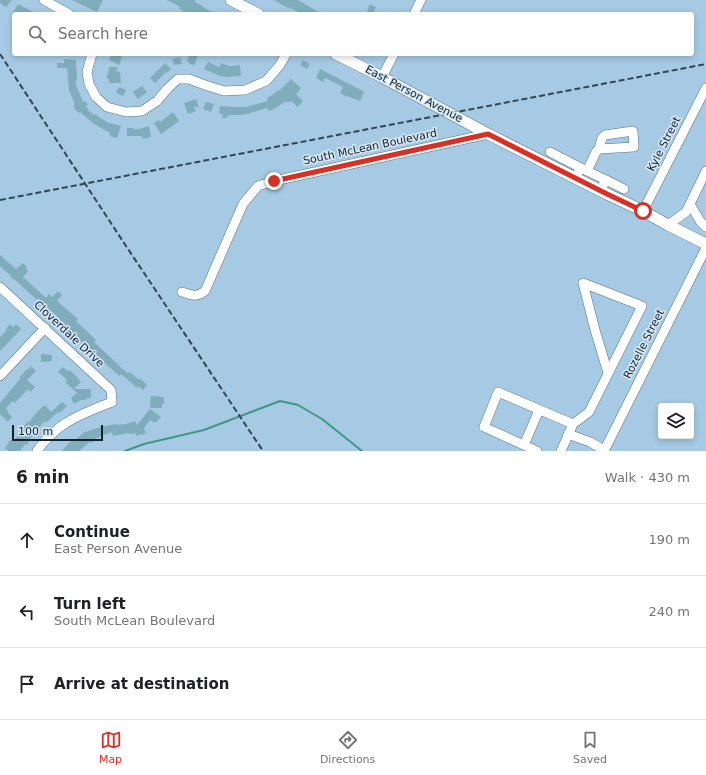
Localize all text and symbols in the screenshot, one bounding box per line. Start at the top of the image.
search box [12,12,694,56]
icon: search [26,23,48,45]
text: Search here [58,25,148,43]
street label: East Person Avenue [363,63,465,125]
street label: Kyle Street [645,114,684,174]
street label: South McLean Boulevard [302,126,438,168]
route end [265,172,283,190]
route start [634,202,652,220]
street label: Cloverdale Drive [31,298,107,370]
street label: Rozelle Street [621,306,667,381]
map controls [658,403,694,439]
button: layers [658,403,694,439]
scale bar [12,423,103,442]
text: 100 m [18,425,53,438]
text: 6 min [16,467,69,487]
text: Walk · 430 m [605,470,690,485]
text: Continue [54,523,130,541]
icon: ahead [16,529,38,551]
text: 190 m [648,532,690,547]
text: East Person Avenue [54,541,182,556]
text: Turn left [54,595,126,613]
icon: left [16,601,38,623]
text: 240 m [648,604,690,619]
text: South McLean Boulevard [54,613,215,628]
icon: arrive [16,673,38,695]
text: Arrive at destination [54,675,229,693]
tab: Map [99,729,122,766]
tab: Directions [320,729,375,766]
tab: Saved [573,729,607,766]

